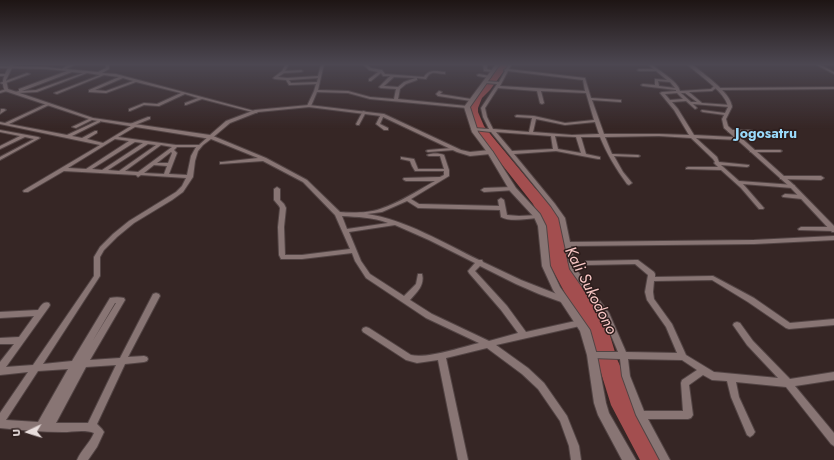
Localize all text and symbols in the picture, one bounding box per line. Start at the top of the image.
district label: Jogosatru [735,127,797,143]
water label: Kali Sukodono [560,244,620,338]
north arrow [8,412,48,452]
text: U [8,428,24,437]

